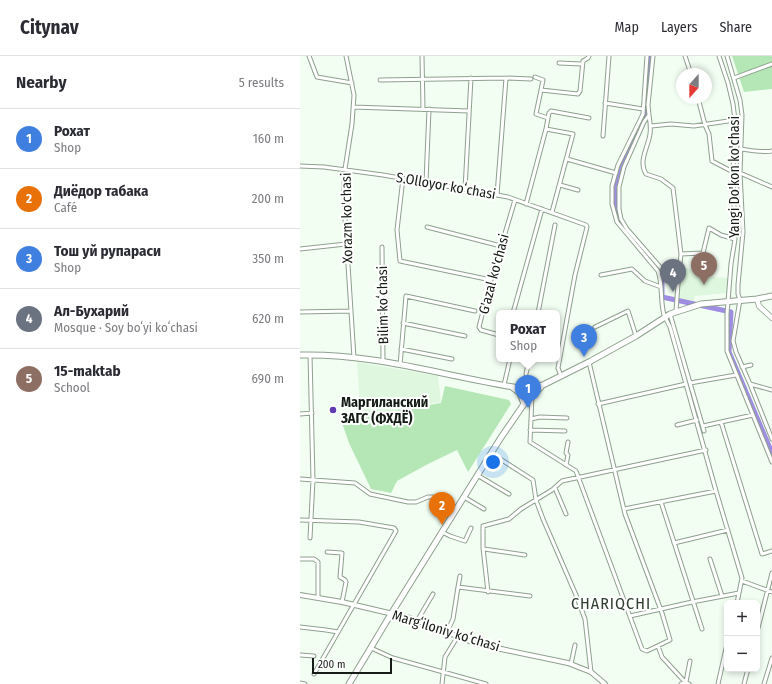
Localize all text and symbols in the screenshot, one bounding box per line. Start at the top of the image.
text: Citynav [20,16,79,39]
text: Map [615,19,639,36]
text: Layers [661,19,697,36]
text: Share [719,19,752,36]
north arrow [676,68,712,104]
text: Nearby [16,72,67,93]
text: 5 results [239,75,284,90]
street label: Yangi Do'kon ko'chasi [726,116,743,238]
text: Рохат [54,122,90,140]
text: 1 [26,131,32,146]
text: 160 m [253,131,284,146]
text: Shop [54,140,81,155]
street label: S.Olloyor koʻchasi [395,169,497,203]
street label: Xorazm ko'chasi [338,172,356,264]
text: Диёдор табака [54,182,148,200]
text: 2 [26,191,32,206]
text: 200 m [252,191,284,206]
text: Café [54,200,77,215]
street label: G'azal ko'chasi [475,232,513,316]
text: Тош уй рупараси [54,242,161,260]
text: 3 [26,251,32,266]
text: 350 m [252,251,284,266]
pin: 5 [691,252,717,285]
pin: 4 [660,259,686,292]
text: Shop [54,260,81,275]
street label: Bilim koʻchasi [374,266,392,344]
text: Ал-Бухарий [54,302,129,320]
popup [496,310,560,362]
text: 4 [26,311,32,326]
text: 620 m [252,311,284,326]
text: Mosque · Soy boʻyi koʻchasi [54,320,198,335]
text: Рохат [510,320,546,338]
pin: 3 [571,324,597,357]
text: Shop [510,338,537,353]
text: 15-maktab [54,362,121,380]
text: 5 [26,371,32,386]
text: 690 m [252,371,284,386]
pin: 1 [515,375,541,408]
text: School [54,380,90,395]
place label: Маргиланский ЗАГС (ФХДЁ) [340,394,428,427]
marker: Маргиланский ЗАГС (ФХДЁ) [328,405,338,415]
your location [483,452,503,472]
pin: 2 [429,492,455,525]
district label: CHARIQCHI [571,594,651,613]
map controls [724,600,760,672]
button: + [724,600,760,636]
street label: Margʻiloniy koʻchasi [390,607,502,655]
button: − [724,636,760,672]
scale bar [312,656,392,675]
text: 200 m [318,658,345,671]

